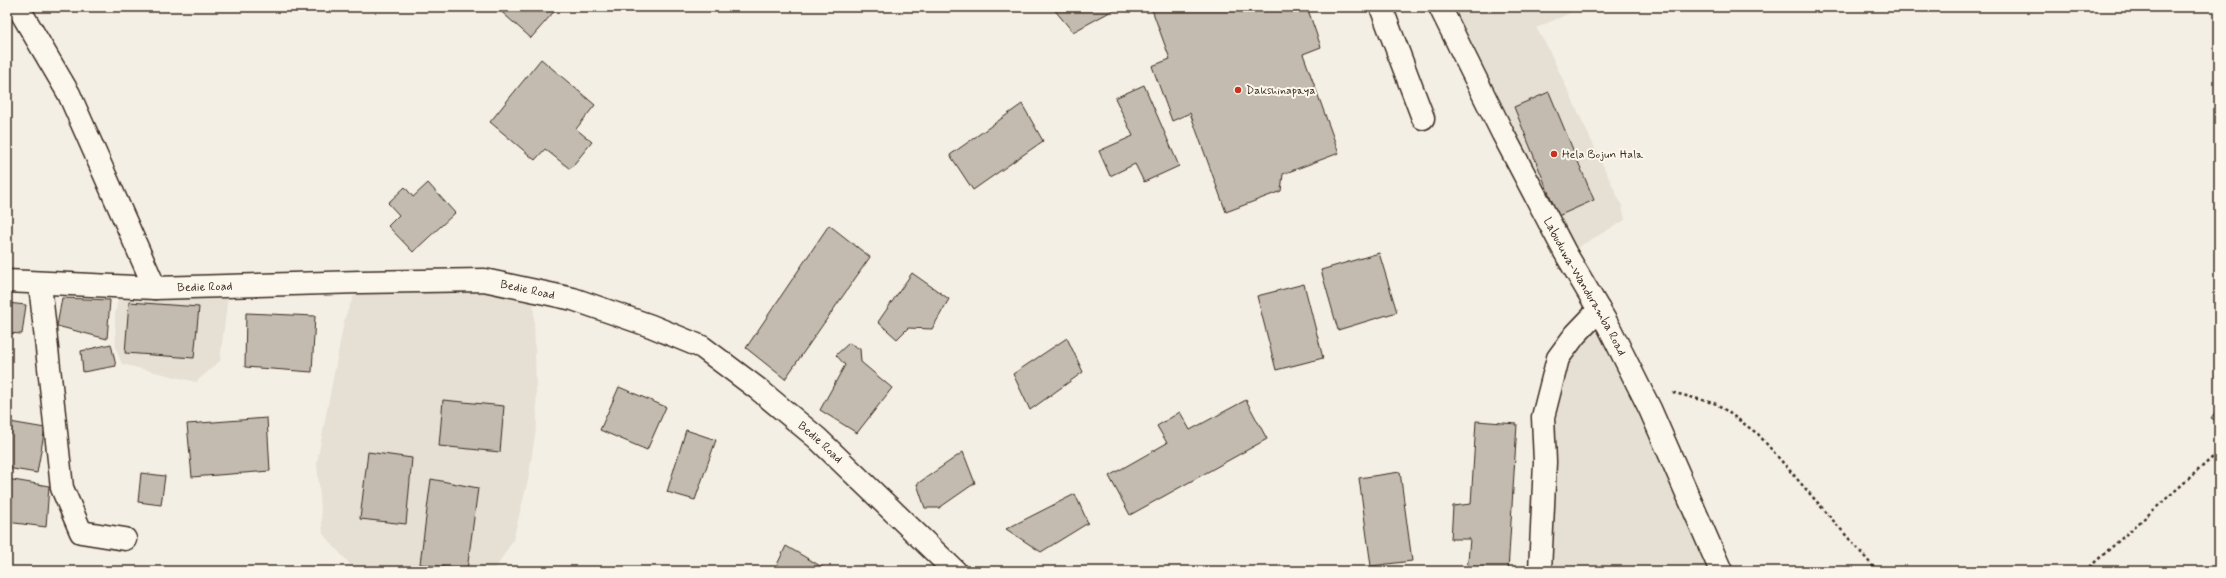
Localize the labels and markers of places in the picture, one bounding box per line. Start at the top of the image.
place label: Dakshinapaya [1246,83,1316,99]
marker: Dakshinapaya [1233,85,1243,95]
place label: Hela Bojun Hala [1562,147,1644,163]
marker: Hela Bojun Hala [1549,149,1559,159]

